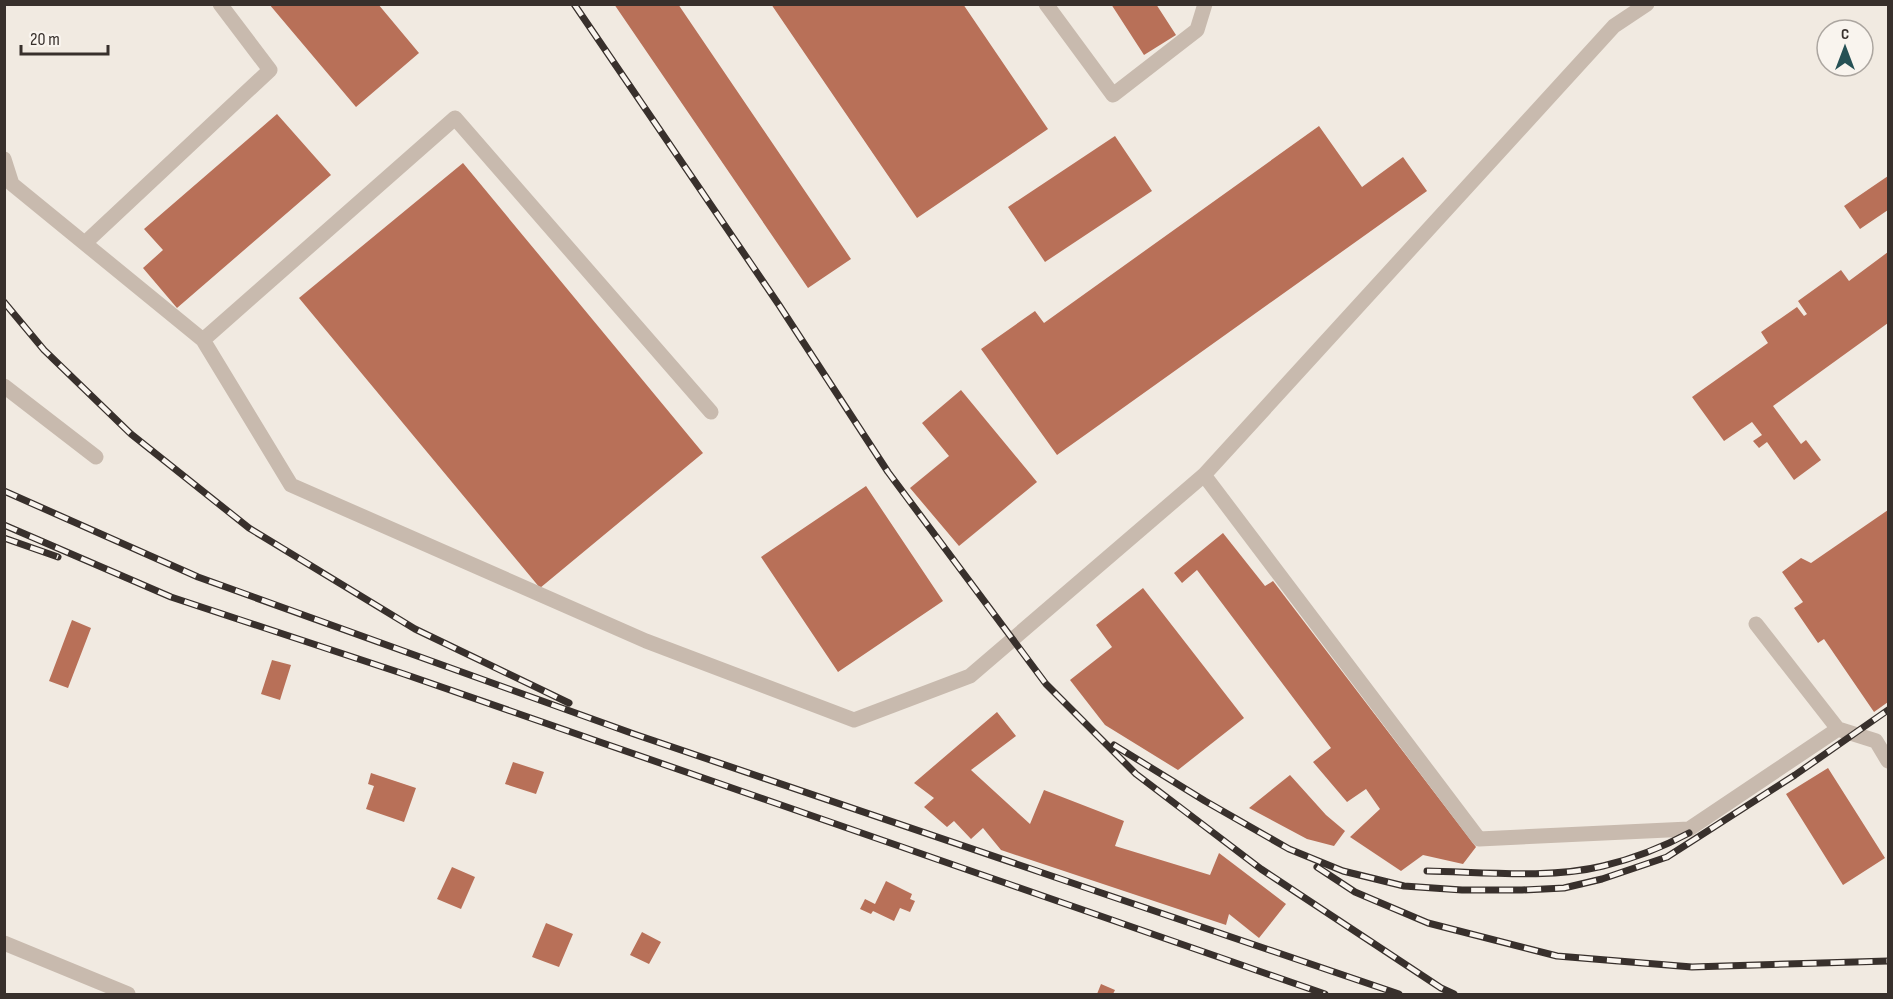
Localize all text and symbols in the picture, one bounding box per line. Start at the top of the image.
scale bar [21,18,108,56]
north arrow [1815,18,1875,78]
text: С [1841,25,1849,44]
text: 20 m [30,29,60,50]

